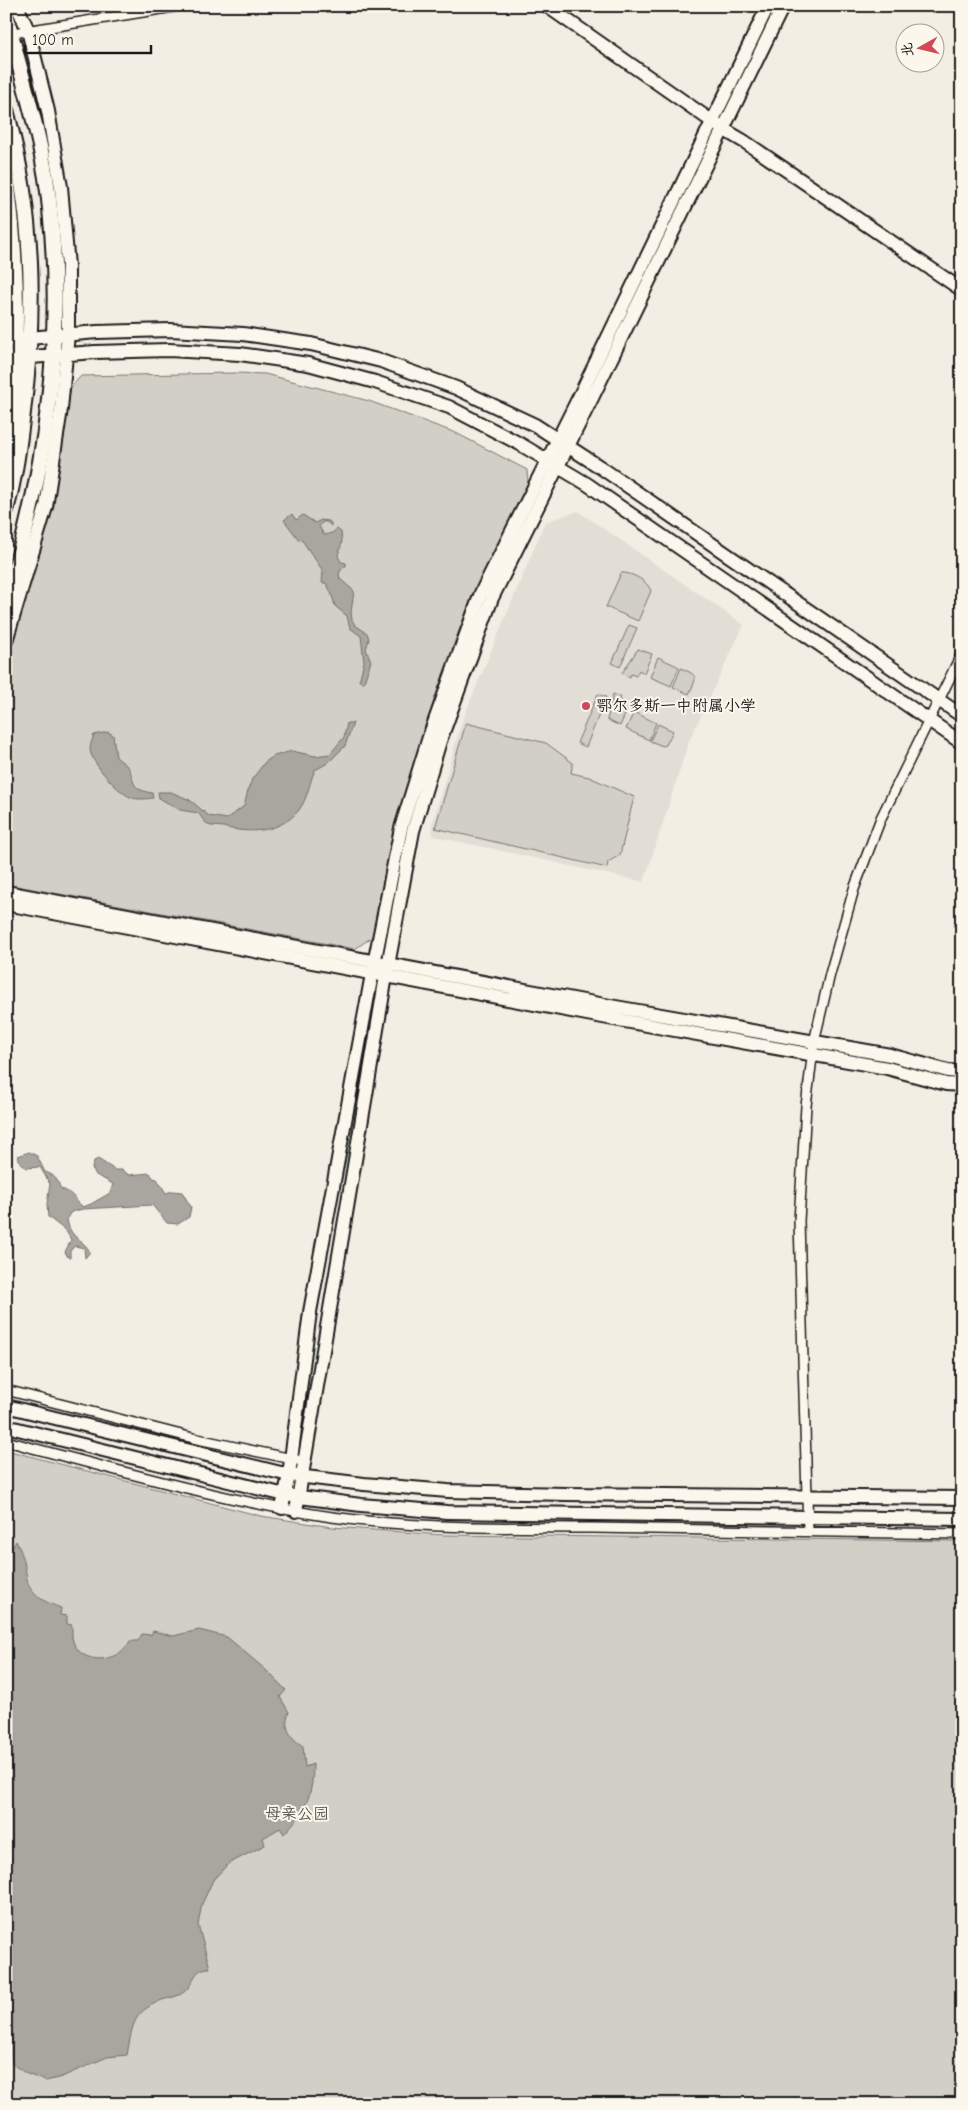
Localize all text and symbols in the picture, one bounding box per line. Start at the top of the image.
scale bar [25,22,151,54]
north arrow [896,22,946,72]
text: 100 m [32,31,74,49]
text: 北 [898,42,917,58]
place label: 鄂尔多斯一中附属小学 [596,697,756,715]
marker: 鄂尔多斯一中附属小学 [580,700,592,712]
park label: 母亲公园 [265,1805,329,1823]

